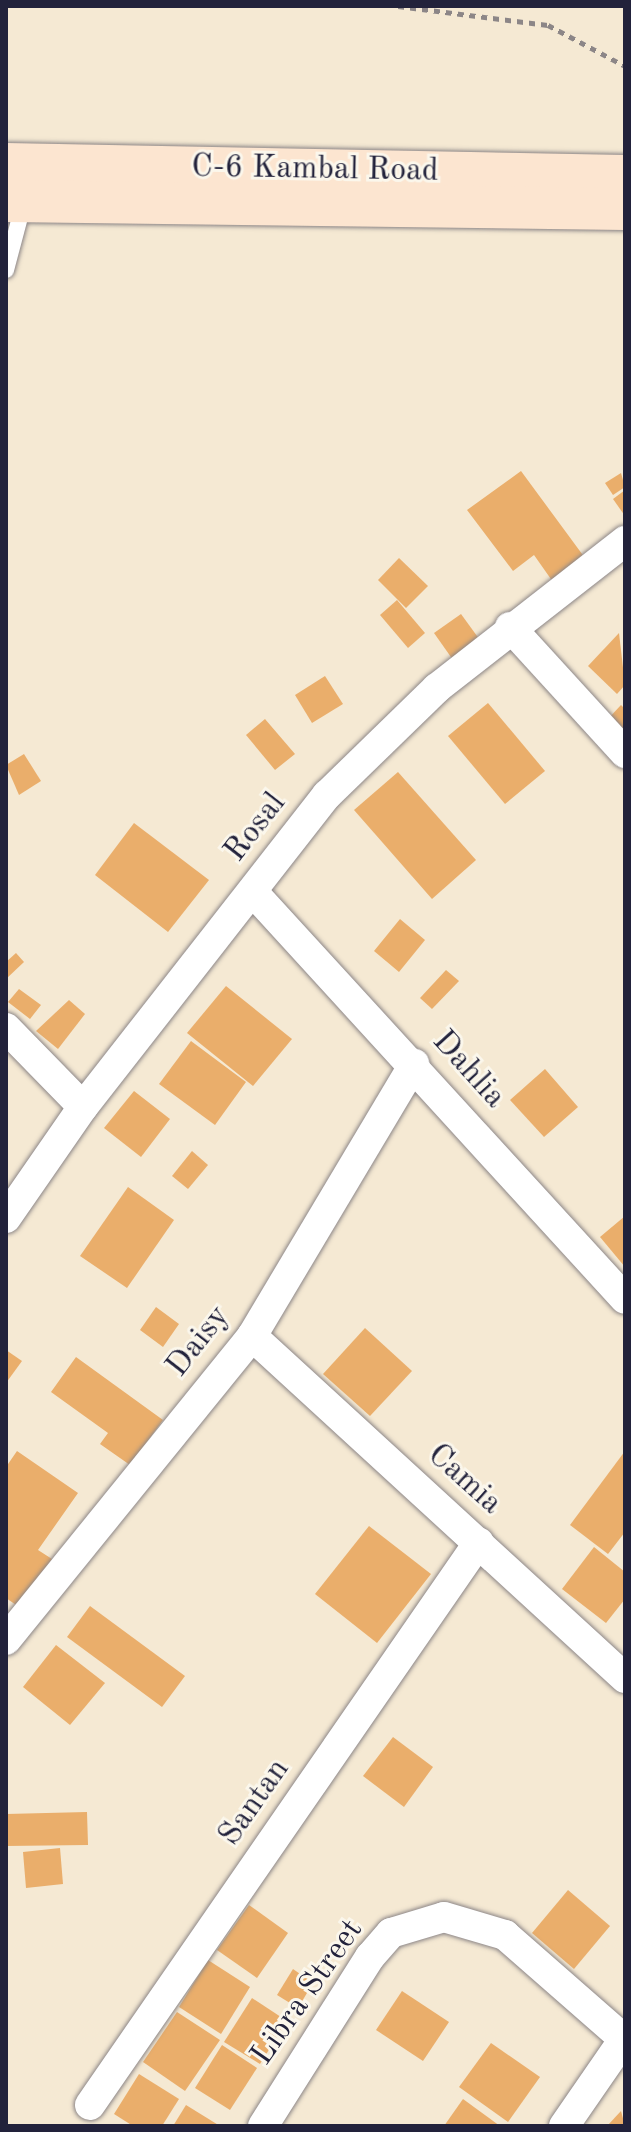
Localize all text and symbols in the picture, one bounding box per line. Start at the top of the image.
street label: C-6 Kambal Road [191,149,439,191]
street label: Rosal [217,786,295,870]
street label: Dahlia [423,1023,513,1117]
street label: Daisy [159,1299,239,1385]
street label: Camia [419,1437,509,1523]
street label: Santan [211,1752,299,1854]
street label: Libra Street [244,1913,372,2073]

